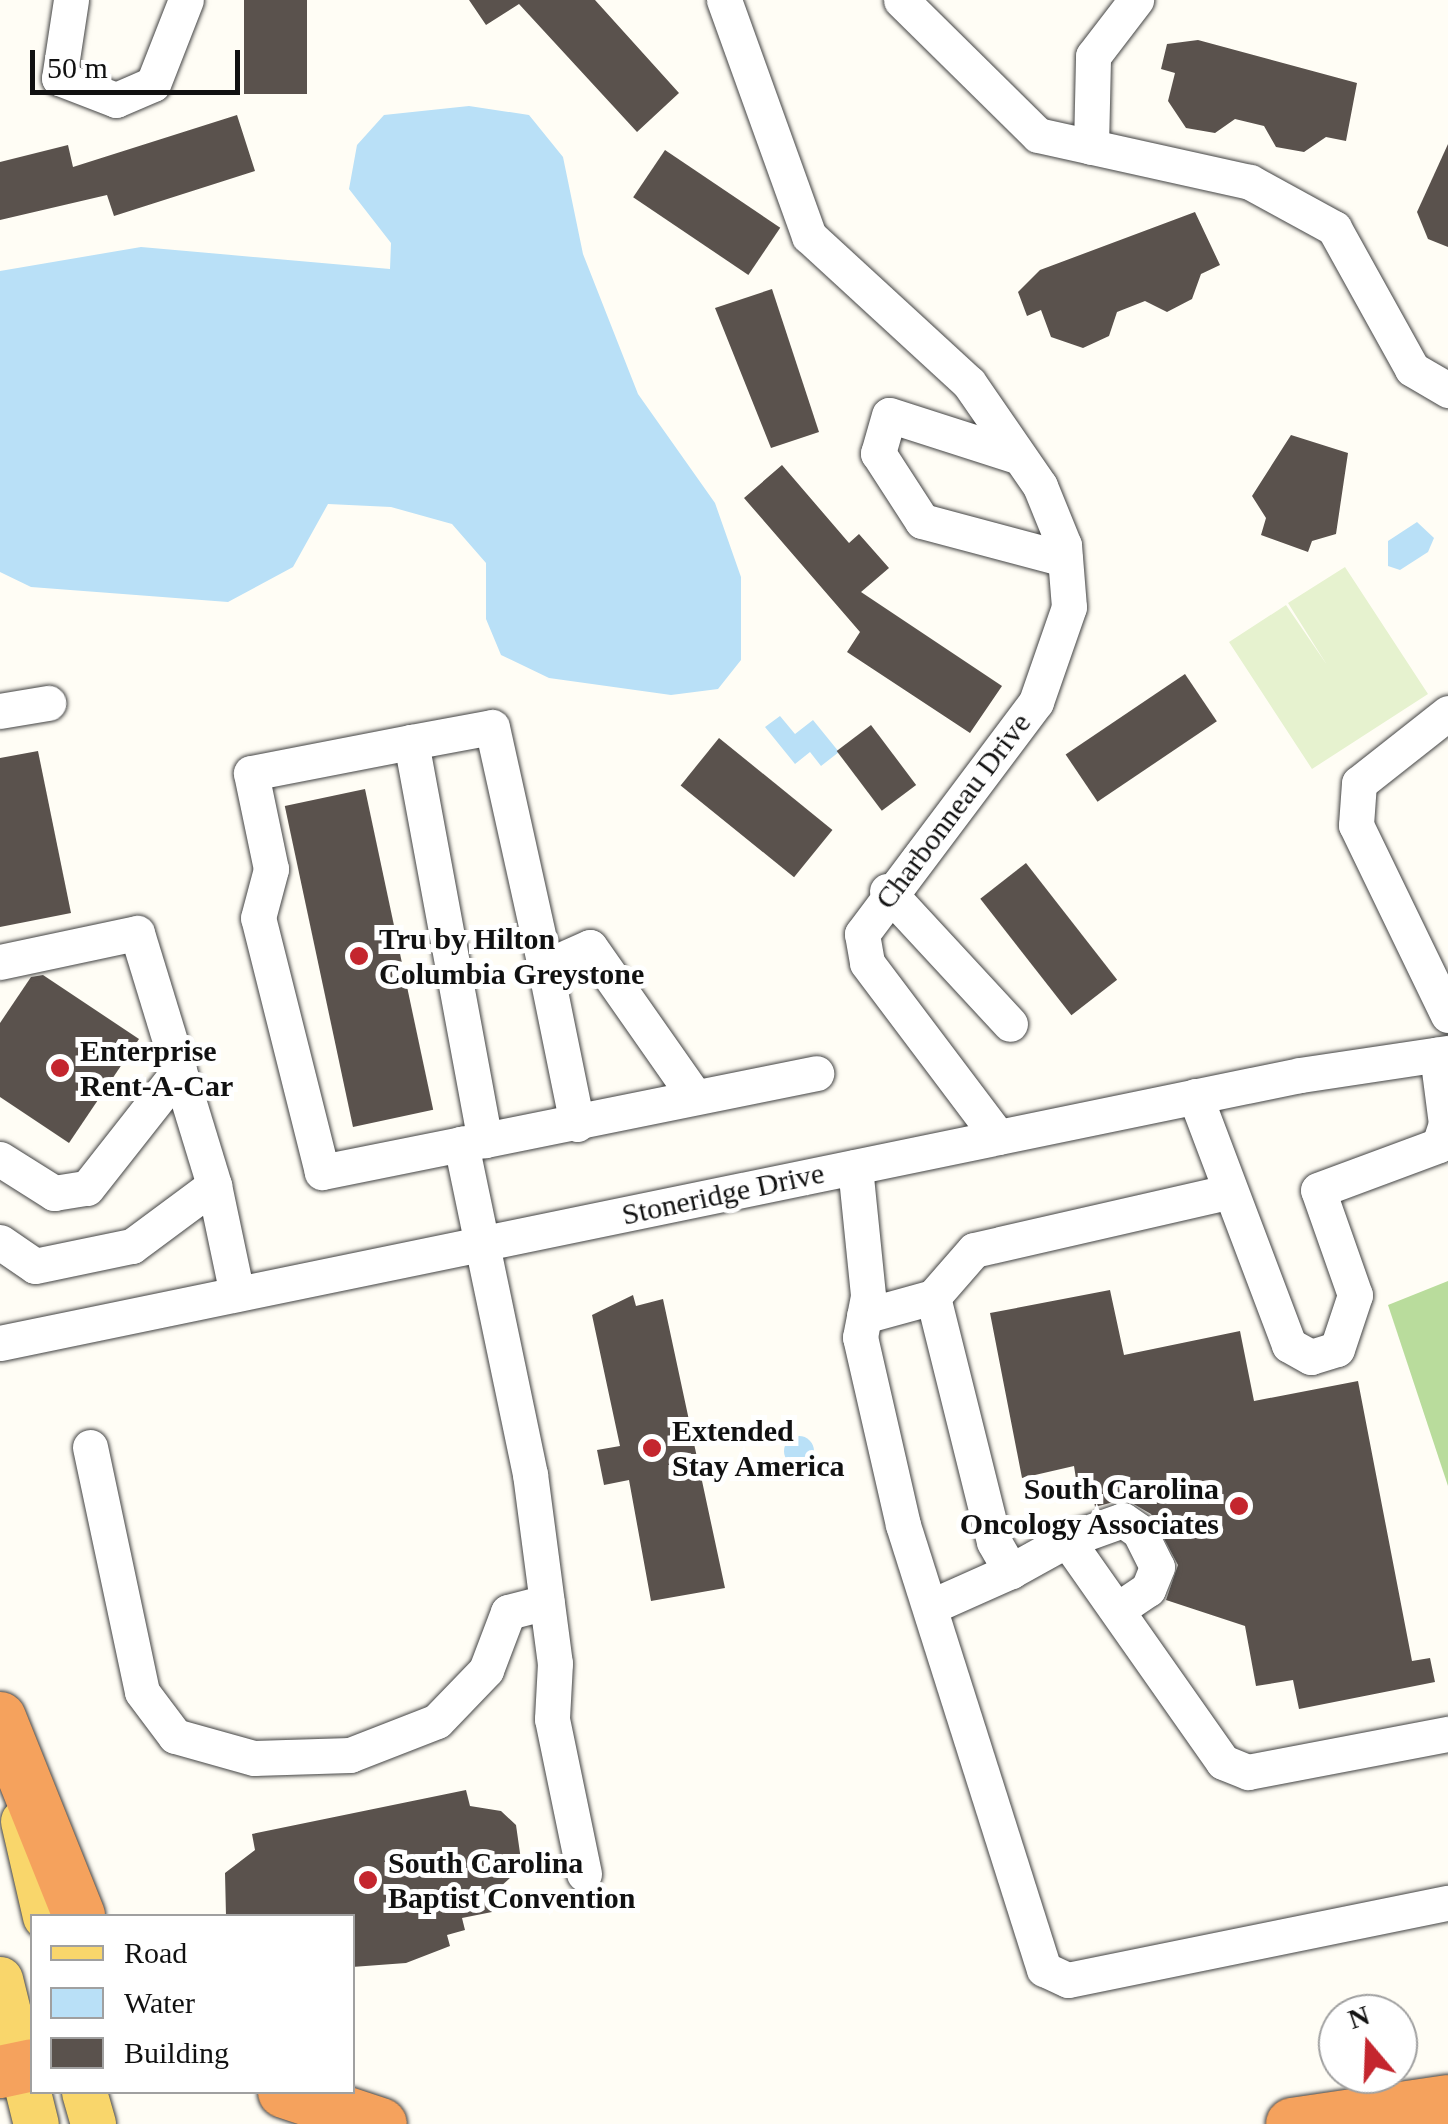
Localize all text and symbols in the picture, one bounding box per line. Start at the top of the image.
scale bar [35,30,245,92]
text: 50 m [47,51,108,84]
street label: Charbonneau Drive [868,706,1038,916]
place label: Tru by Hilton Columbia Greystone [379,921,644,992]
marker: Tru by Hilton Columbia Greystone [348,945,370,967]
place label: Enterprise Rent-A-Car [80,1033,233,1104]
marker: Enterprise Rent-A-Car [49,1057,71,1079]
street label: Stoneridge Drive [619,1155,827,1233]
place label: Extended Stay America [672,1413,846,1484]
marker: Extended Stay America [641,1437,663,1459]
place label: South Carolina Oncology Associates [958,1471,1219,1542]
marker: South Carolina Oncology Associates [1228,1495,1250,1517]
place label: South Carolina Baptist Convention [388,1845,636,1916]
marker: South Carolina Baptist Convention [357,1869,379,1891]
legend [30,1914,355,2094]
text: Road [124,1936,187,1969]
text: Water [124,1986,195,2019]
north arrow [1318,1994,1418,2094]
text: N [1344,1999,1373,2035]
text: Building [124,2036,229,2069]

